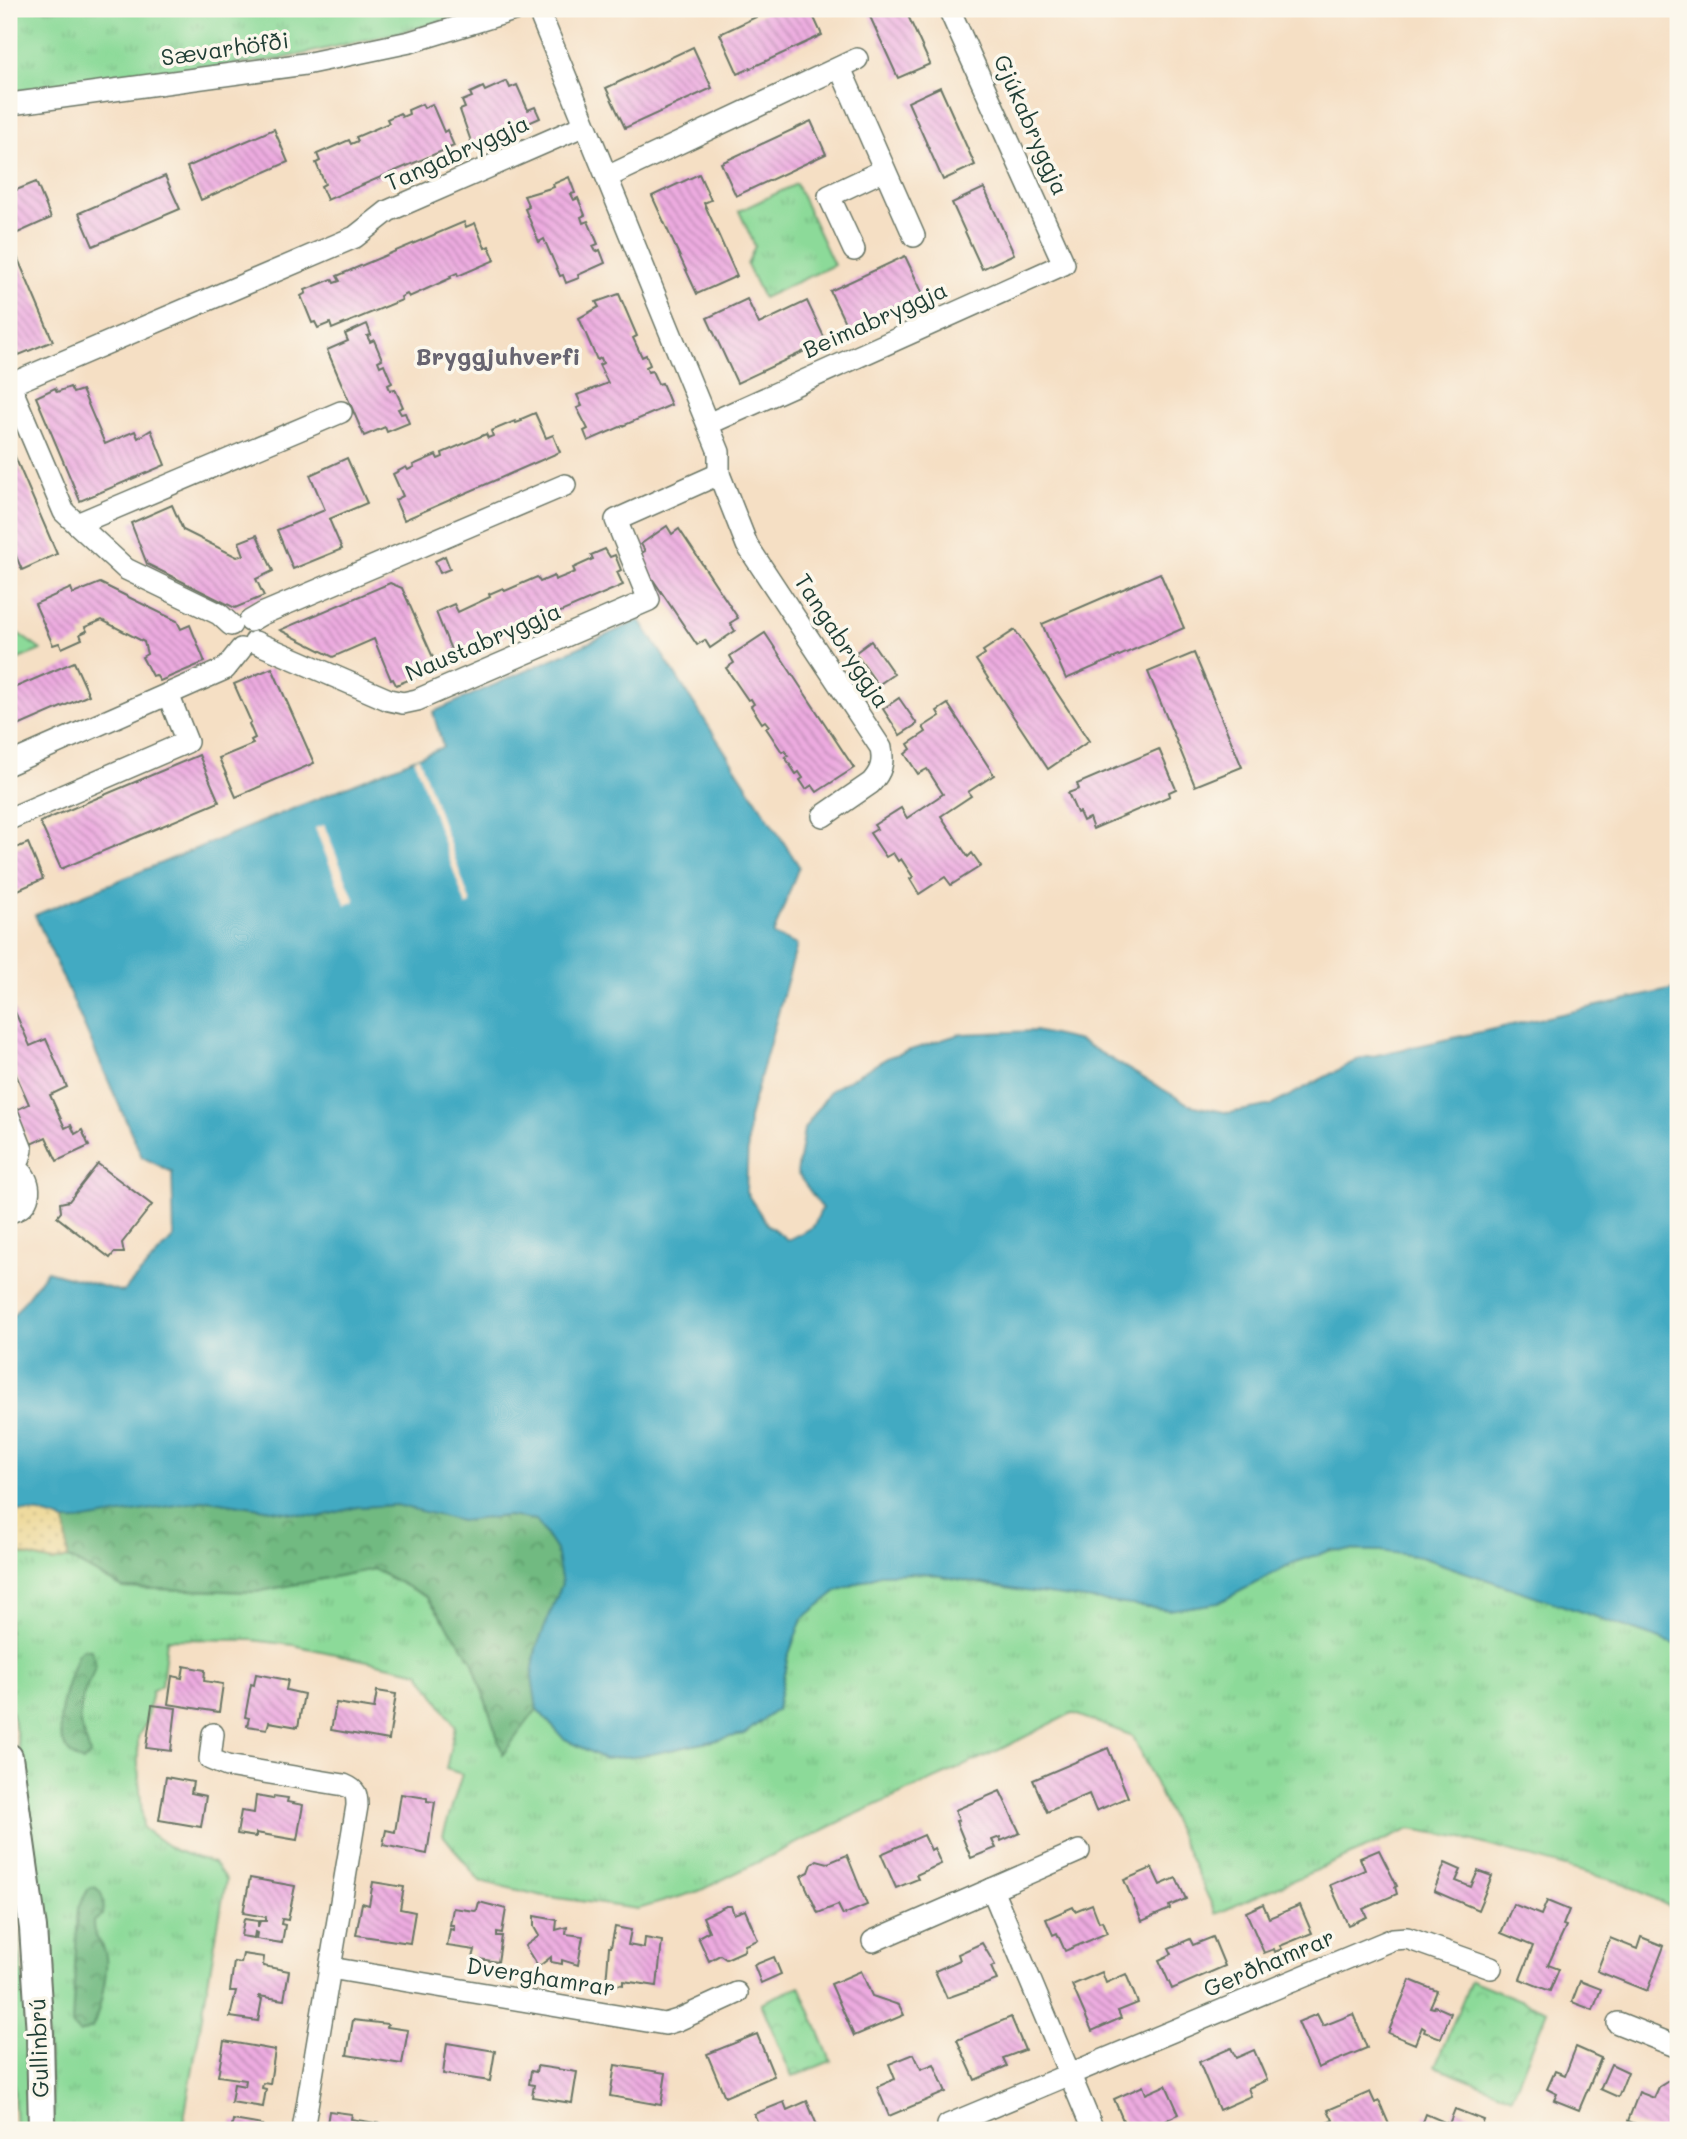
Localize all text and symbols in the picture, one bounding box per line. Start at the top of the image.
street label: Sævarhöfði [159,24,291,72]
street label: Gjúkabryggja [988,50,1076,200]
street label: Tangabryggja [380,107,533,197]
street label: Beimabryggja [798,274,952,364]
district label: Bryggjuhverfi [415,340,581,371]
street label: Tangabryggja [788,567,897,713]
street label: Naustabryggja [400,595,565,687]
street label: Gerðhamrar [1198,1921,1339,2003]
street label: Dverghamrar [465,1949,618,2003]
street label: Gullinbrú [21,1998,55,2098]

